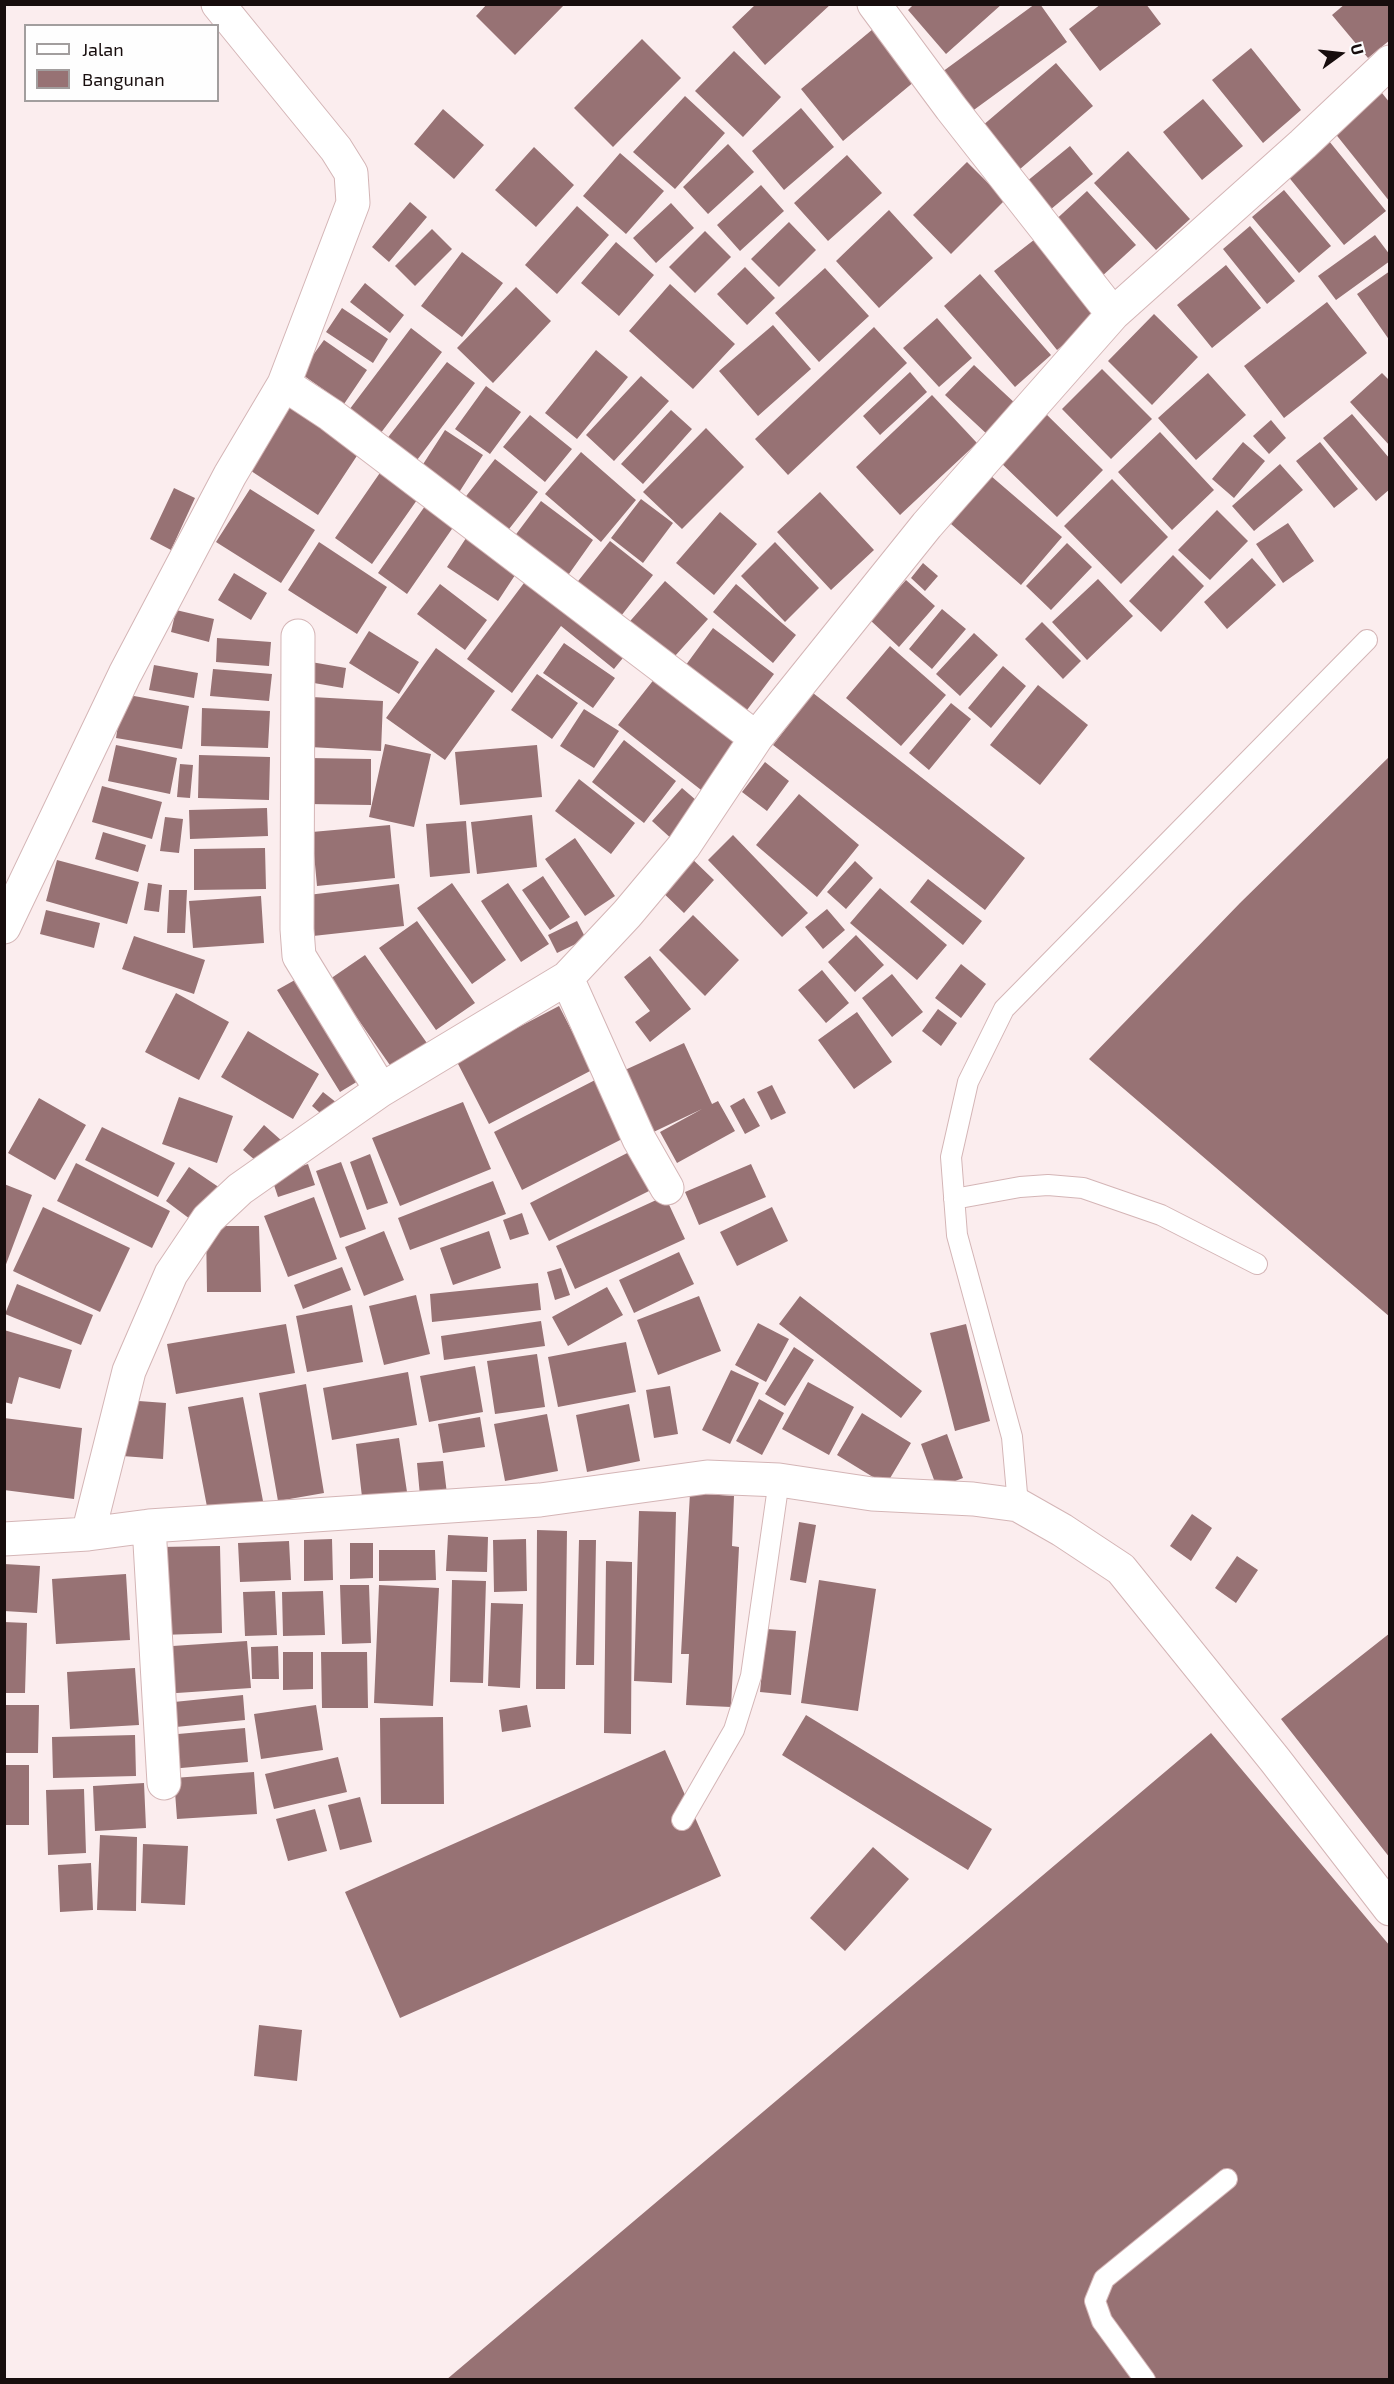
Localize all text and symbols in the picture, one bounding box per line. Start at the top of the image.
legend [24,24,219,102]
north arrow [1310,24,1370,84]
text: Jalan [82,38,124,60]
text: U [1347,41,1368,57]
text: Bangunan [82,68,165,90]

